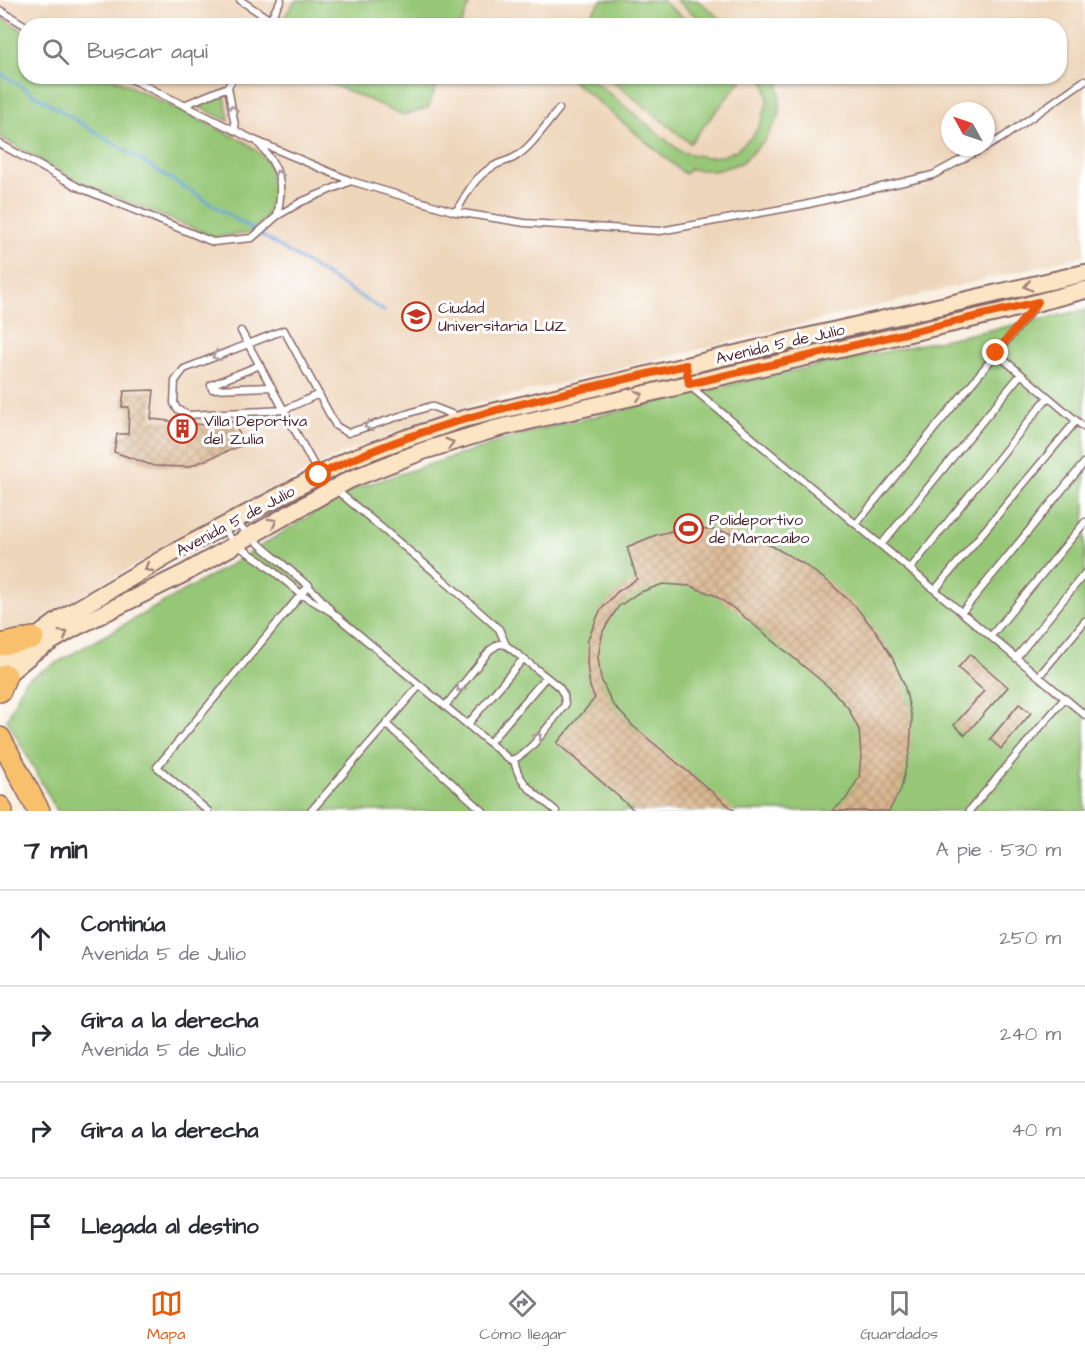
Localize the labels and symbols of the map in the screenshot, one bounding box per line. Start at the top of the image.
north arrow [941,102,995,156]
one-way arrow [226,104,239,114]
one-way arrow [272,169,285,180]
one-way arrow [1023,279,1033,292]
place label: Ciudad Universitaria LUZ [438,297,567,337]
school or university icon: Ciudad Universitaria LUZ [401,300,433,332]
street label: Avenida 5 de Julio [713,318,847,370]
route end [982,339,1008,365]
one-way arrow [211,349,222,361]
one-way arrow [634,390,644,403]
place label: Villa Deportiva del Zulia [204,410,307,450]
building icon: Villa Deportiva del Zulia [167,413,199,445]
one-way arrow [363,419,374,432]
one-way arrow [444,438,455,450]
route start [305,461,331,487]
street label: Avenida 5 de Julio [172,480,299,562]
place label: Polideportivo de Maracaibo [709,509,809,549]
sports icon: Polideportivo de Maracaibo [672,512,704,544]
one-way arrow [267,518,277,530]
one-way arrow [144,560,154,572]
one-way arrow [58,629,68,641]
one-way arrow [456,681,467,692]
one-way arrow [531,733,542,744]

